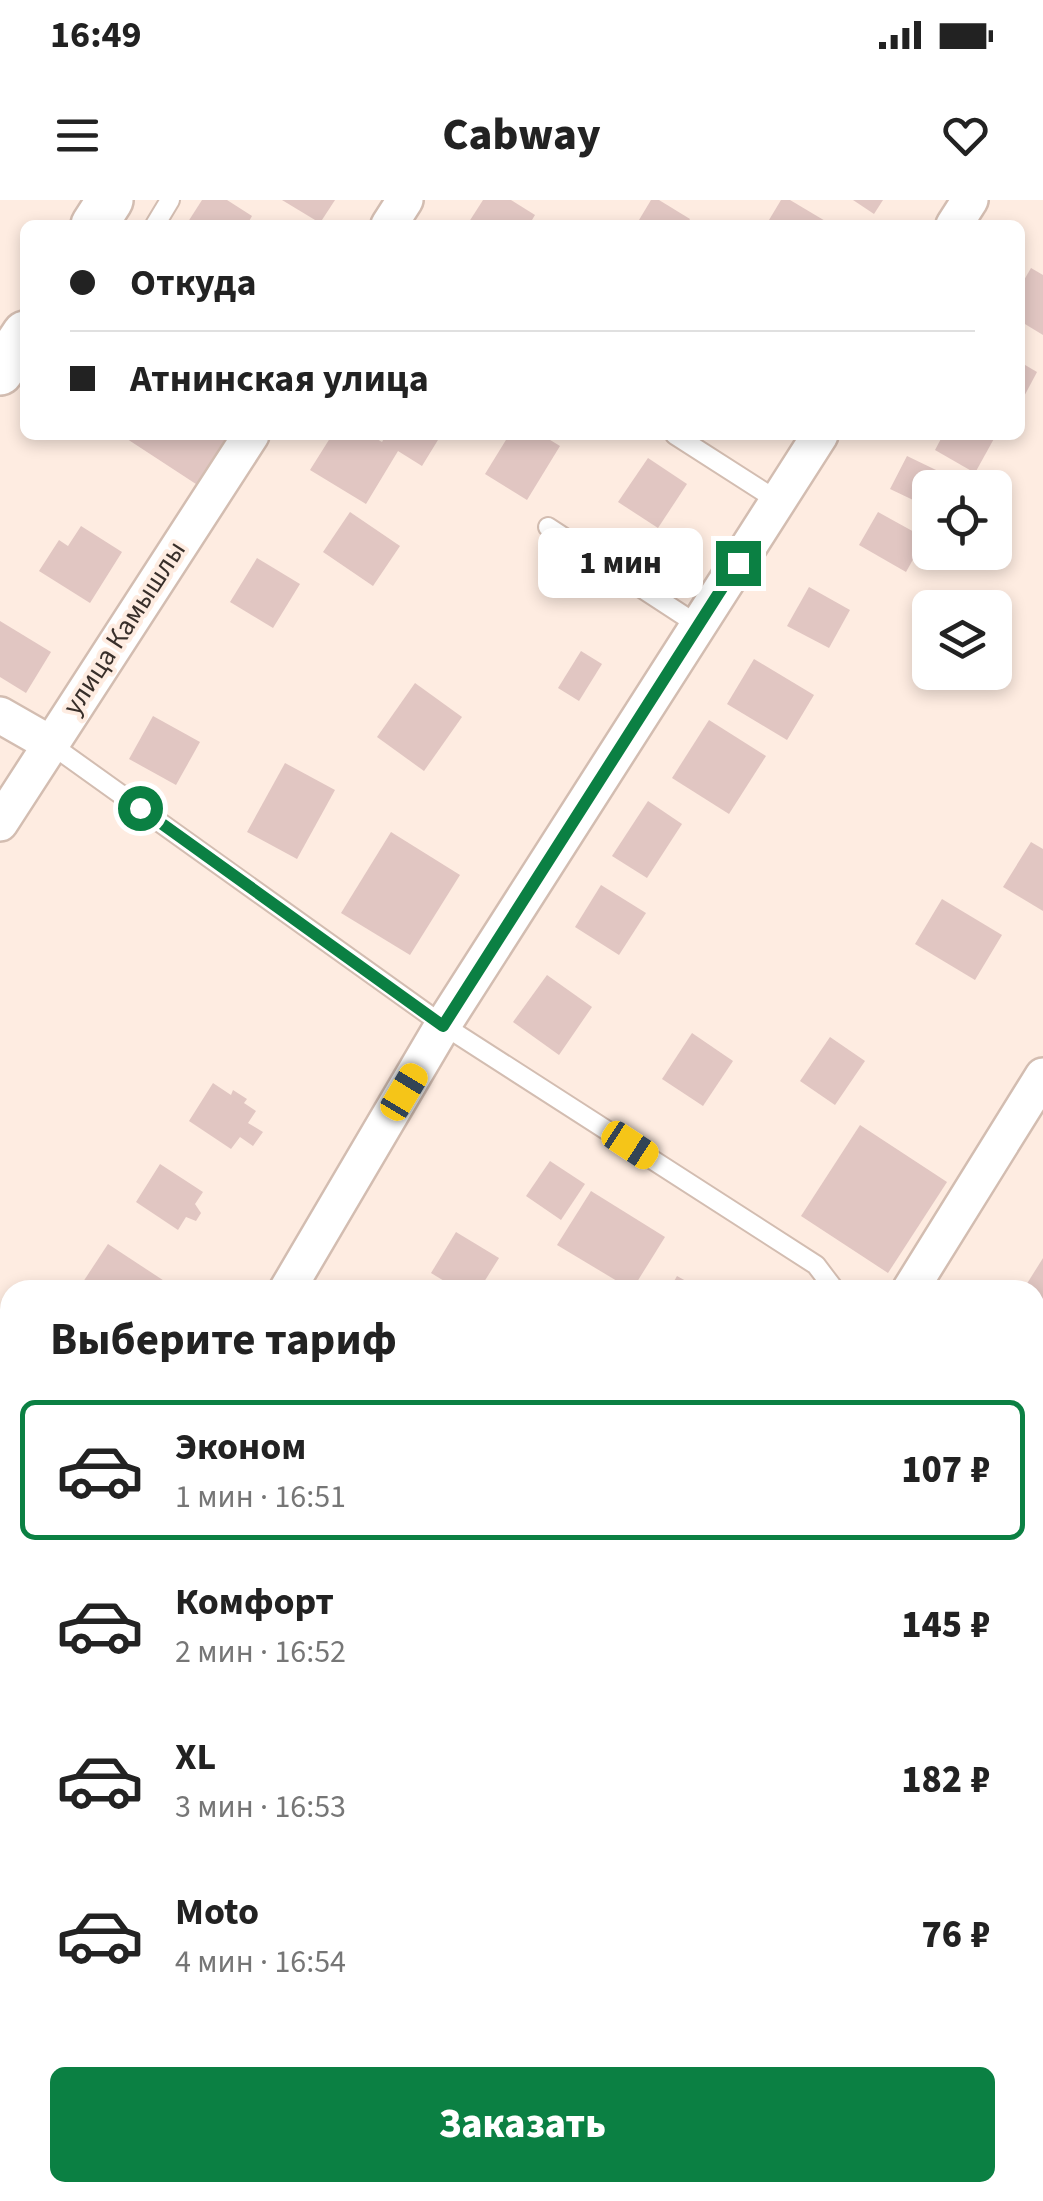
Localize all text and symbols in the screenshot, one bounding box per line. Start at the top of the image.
text: 16:49 [50,8,142,62]
text: Cabway [442,103,601,167]
icon: menu [50,108,105,163]
icon: heart [938,108,993,163]
text: Откуда [130,256,257,310]
text: Атнинская улица [130,352,429,406]
map controls [912,470,1012,690]
button: locate [912,470,1012,570]
callout: 1 мин [538,528,703,598]
street label: улица Камышлы [53,533,195,723]
text: 1 мин [579,540,662,586]
route end [716,541,761,586]
button: layers [912,590,1012,690]
route start [118,786,163,831]
car [376,1059,432,1125]
car [597,1116,663,1174]
text: Выберите тариф [50,1308,397,1372]
text: Эконом [175,1420,306,1474]
icon: car [55,1425,145,1515]
text: 107 ₽ [901,1443,990,1497]
text: 1 мин · 16:51 [175,1474,346,1520]
text: Комфорт [175,1575,334,1629]
icon: car [55,1580,145,1670]
text: 145 ₽ [901,1598,990,1652]
text: 2 мин · 16:52 [175,1629,346,1675]
text: XL [175,1730,216,1784]
icon: car [55,1735,145,1825]
text: 182 ₽ [901,1753,990,1807]
text: 3 мин · 16:53 [175,1784,346,1830]
text: Moto [175,1885,259,1939]
icon: car [55,1890,145,1980]
text: 76 ₽ [922,1908,990,1962]
text: 4 мин · 16:54 [175,1939,346,1985]
button: Заказать [50,2067,995,2182]

